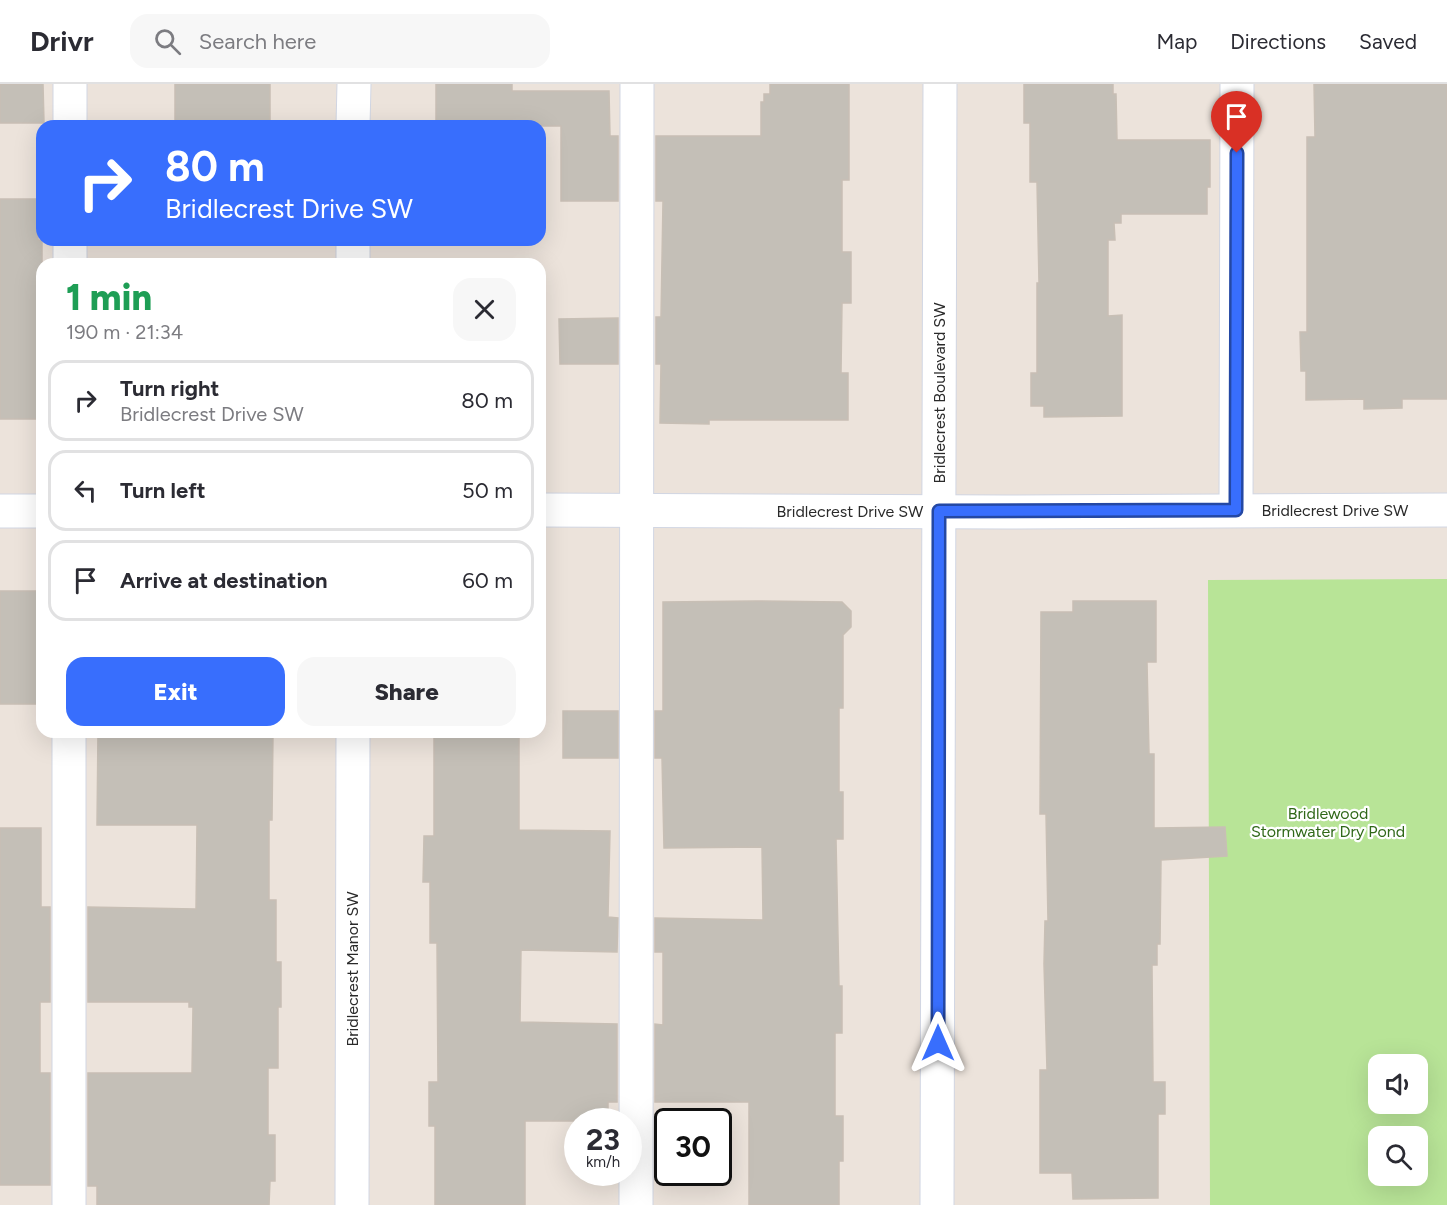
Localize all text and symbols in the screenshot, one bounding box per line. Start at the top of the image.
search box [130,14,550,68]
text: Drivr [30,24,94,58]
icon: search [151,25,184,58]
text: Search here [199,28,316,55]
text: Map [1156,29,1197,54]
text: Directions [1230,29,1326,54]
text: Saved [1359,29,1417,54]
pin [1211,91,1262,153]
icon: arrive [1220,100,1253,133]
text: 80 m [165,141,265,192]
icon: right [66,144,144,222]
text: Bridlecrest Drive SW [165,192,413,225]
text: 1 min [66,276,152,319]
button: close [453,278,516,341]
street label: Bridlecrest Boulevard SW [930,302,949,484]
text: 190 m · 21:34 [66,320,183,344]
text: Turn right [120,375,219,402]
icon: right [69,384,102,417]
text: 80 m [461,387,513,414]
text: Bridlecrest Drive SW [120,402,304,426]
icon: left [69,474,102,507]
text: Turn left [120,477,206,504]
text: 50 m [462,477,513,504]
street label: Bridlecrest Drive SW [1262,501,1409,520]
street label: Bridlecrest Drive SW [777,502,924,521]
icon: arrive [69,564,102,597]
text: Arrive at destination [120,567,328,594]
text: 60 m [462,567,513,594]
button: Exit [66,657,285,726]
button: Share [297,657,516,726]
park label: Bridlewood Stormwater Dry Pond [1251,804,1405,841]
street label: Bridlecrest Manor SW [343,891,362,1047]
position arrow [906,1011,970,1075]
map controls [1368,1054,1428,1186]
button: sound [1368,1054,1428,1114]
speed limit sign: 30 [654,1108,732,1186]
text: 23 [586,1121,620,1158]
button: search [1368,1126,1428,1186]
text: km/h [586,1153,620,1171]

